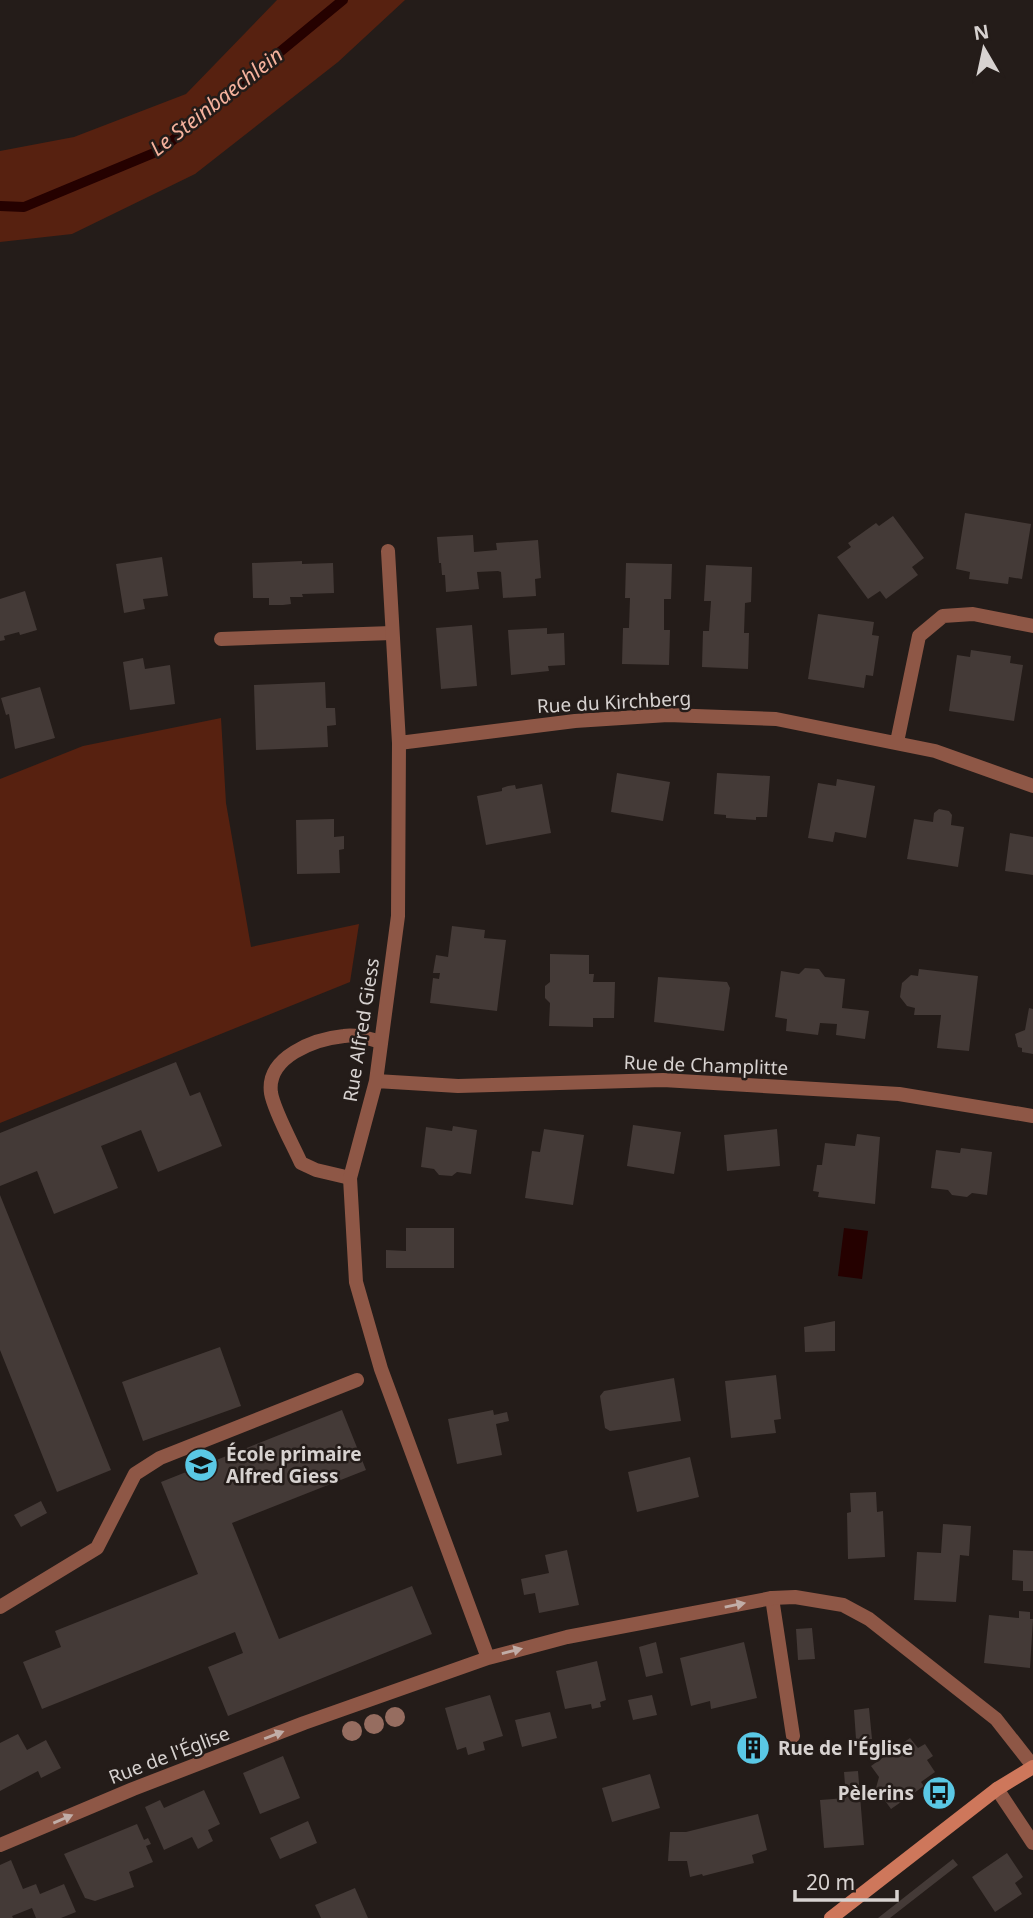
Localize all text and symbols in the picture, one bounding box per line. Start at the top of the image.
north arrow [949,14,1019,84]
text: N [972,18,991,46]
water label: Le Steinbaechlein [144,40,288,162]
street label: Rue du Kirchberg [536,685,692,719]
street label: Rue Alfred Giess [337,956,385,1104]
street label: Rue de Champlitte [623,1049,789,1081]
place label: École primaire Alfred Giess [226,1441,362,1489]
school or university icon: École primaire Alfred Giess [182,1446,220,1484]
one-way arrow [724,1600,746,1611]
one-way arrow [501,1645,523,1656]
street label: Rue de l'Église [105,1720,233,1790]
one-way arrow [264,1729,285,1740]
building icon: Rue de l'Église [734,1729,772,1767]
place label: Rue de l'Église [778,1735,913,1761]
bus stop icon: Pèlerins [920,1774,958,1812]
place label: Pèlerins [838,1780,914,1806]
one-way arrow [53,1813,73,1825]
scale bar [795,1858,897,1902]
text: 20 m [806,1868,855,1896]

